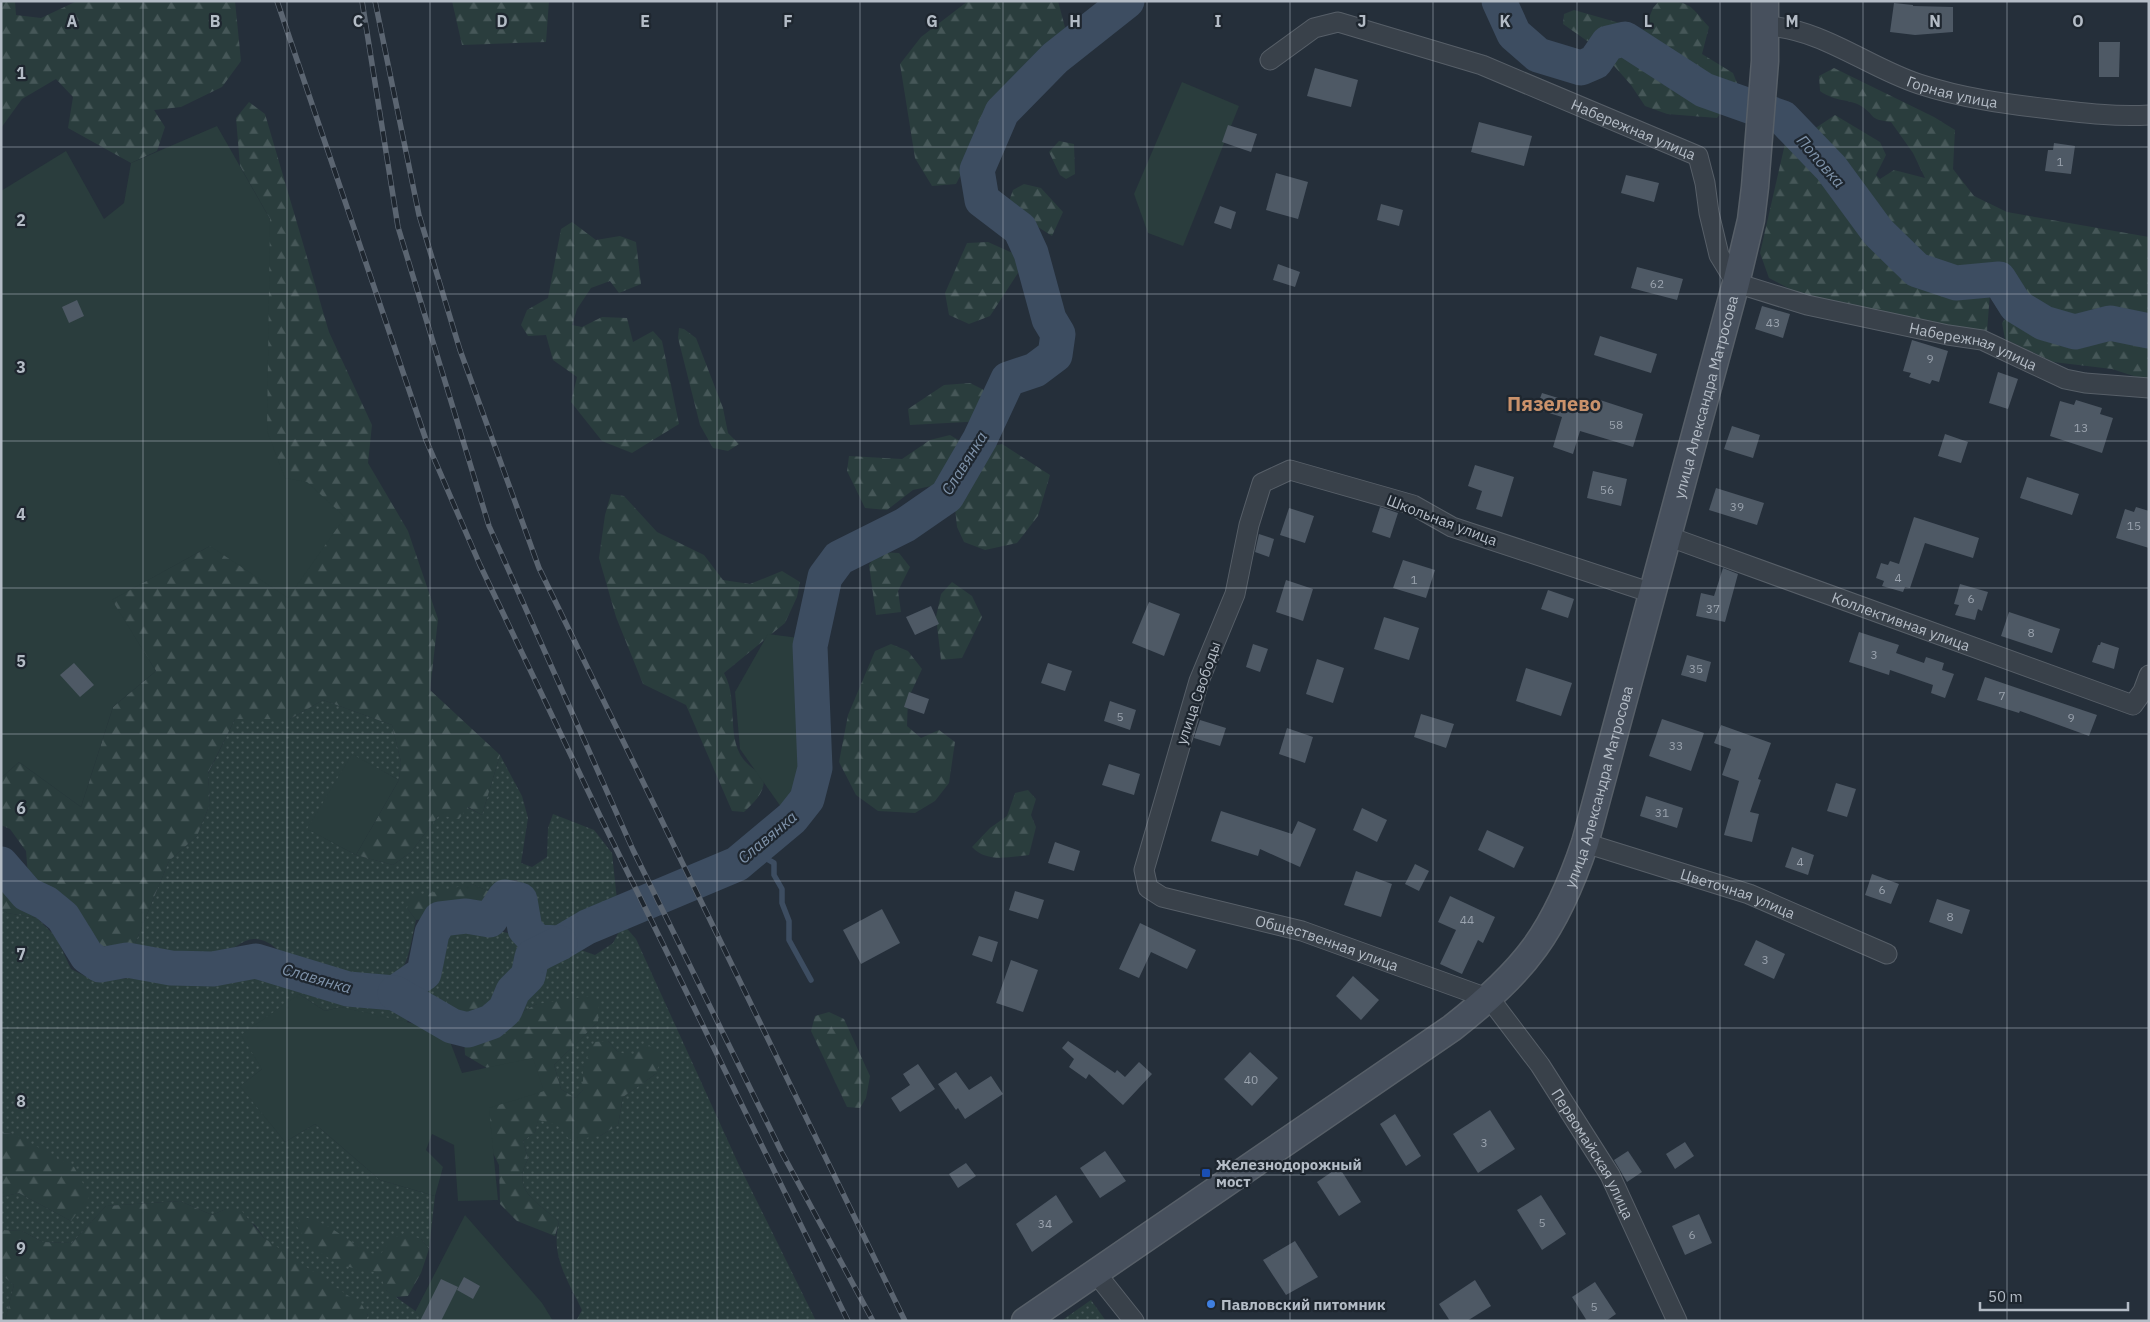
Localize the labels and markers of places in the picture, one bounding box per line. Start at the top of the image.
place label: Железнодорожный мост [1216,1155,1362,1191]
marker: Железнодорожный мост [1200,1167,1212,1179]
place label: Павловский питомник [1221,1295,1386,1314]
marker: Павловский питомник [1205,1298,1217,1310]

